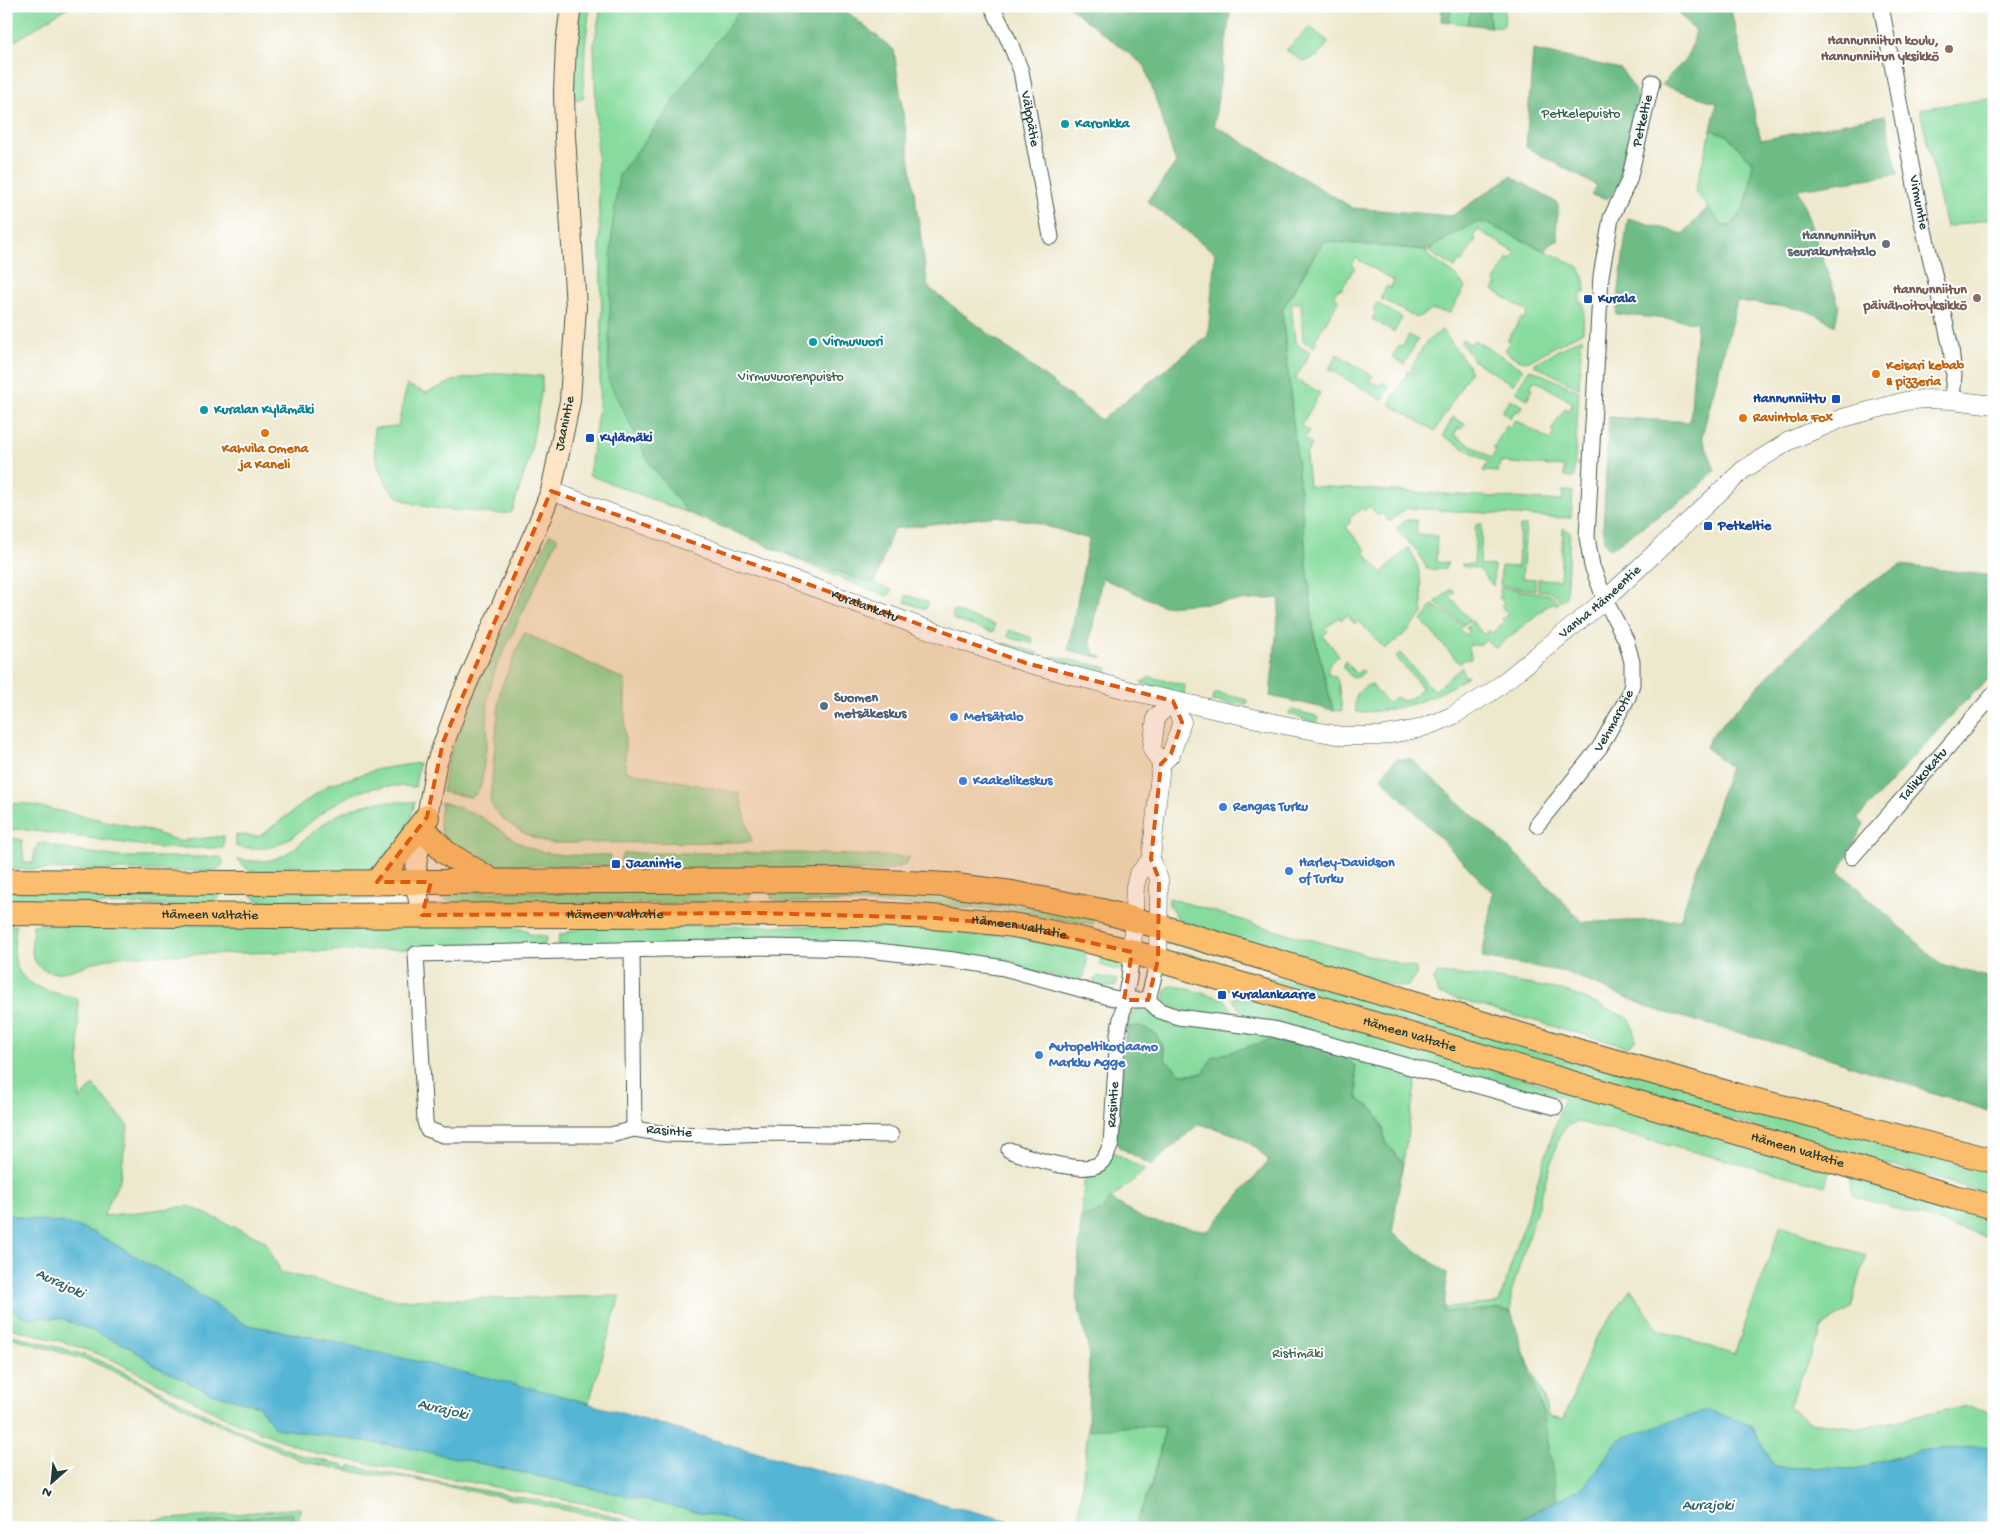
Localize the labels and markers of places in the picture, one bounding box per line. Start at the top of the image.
place label: Hannunniitun koulu, Hannunniitun yksikkö [1821,33,1940,66]
marker: Hannunniitun koulu, Hannunniitun yksikkö [1943,43,1955,55]
place label: Karonkka [1074,116,1131,133]
marker: Karonkka [1059,118,1071,130]
place label: Hannunniitun seurakuntatalo [1788,228,1877,261]
marker: Hannunniitun seurakuntatalo [1880,238,1892,250]
place label: Hannunniitun päivähoitoyksikkö [1862,282,1968,315]
place label: Kurala [1597,291,1637,308]
marker: Hannunniitun päivähoitoyksikkö [1971,292,1983,304]
marker: Kurala [1582,293,1594,305]
place label: Virmuvuori [822,334,883,351]
marker: Virmuvuori [807,336,819,348]
place label: Keisari kebab & pizzeria [1885,358,1965,391]
marker: Keisari kebab & pizzeria [1870,368,1882,380]
place label: Hannunniittu [1753,391,1826,408]
marker: Hannunniittu [1830,393,1842,405]
place label: Kuralan Kylämäki [213,402,314,419]
marker: Kuralan Kylämäki [198,404,210,416]
place label: Ravintola Fox [1752,410,1834,427]
marker: Ravintola Fox [1737,412,1749,424]
marker: Kahvila Omena ja Kaneli [259,427,271,439]
place label: Kylämäki [599,430,652,447]
marker: Kylämäki [584,432,596,444]
place label: Kahvila Omena ja Kaneli [221,441,309,474]
place label: Petkeltie [1717,518,1772,535]
marker: Petkeltie [1702,520,1714,532]
place label: Suomen metsäkeskus [834,690,907,723]
marker: Suomen metsäkeskus [818,700,830,712]
place label: Metsätalo [964,709,1024,726]
marker: Metsätalo [948,711,960,723]
place label: Kaakelikeskus [972,773,1053,790]
marker: Kaakelikeskus [957,775,969,787]
place label: Rengas Turku [1232,799,1309,816]
marker: Rengas Turku [1217,801,1229,813]
place label: Harley-Davidson of Turku [1298,855,1395,888]
place label: Jaanintie [625,856,682,873]
marker: Jaanintie [610,858,622,870]
marker: Harley-Davidson of Turku [1283,865,1295,877]
place label: Kuralankaarre [1231,987,1316,1004]
marker: Kuralankaarre [1216,989,1228,1001]
place label: Autopeltikorjaamo Markku Agge [1048,1039,1159,1072]
marker: Autopeltikorjaamo Markku Agge [1033,1049,1045,1061]

